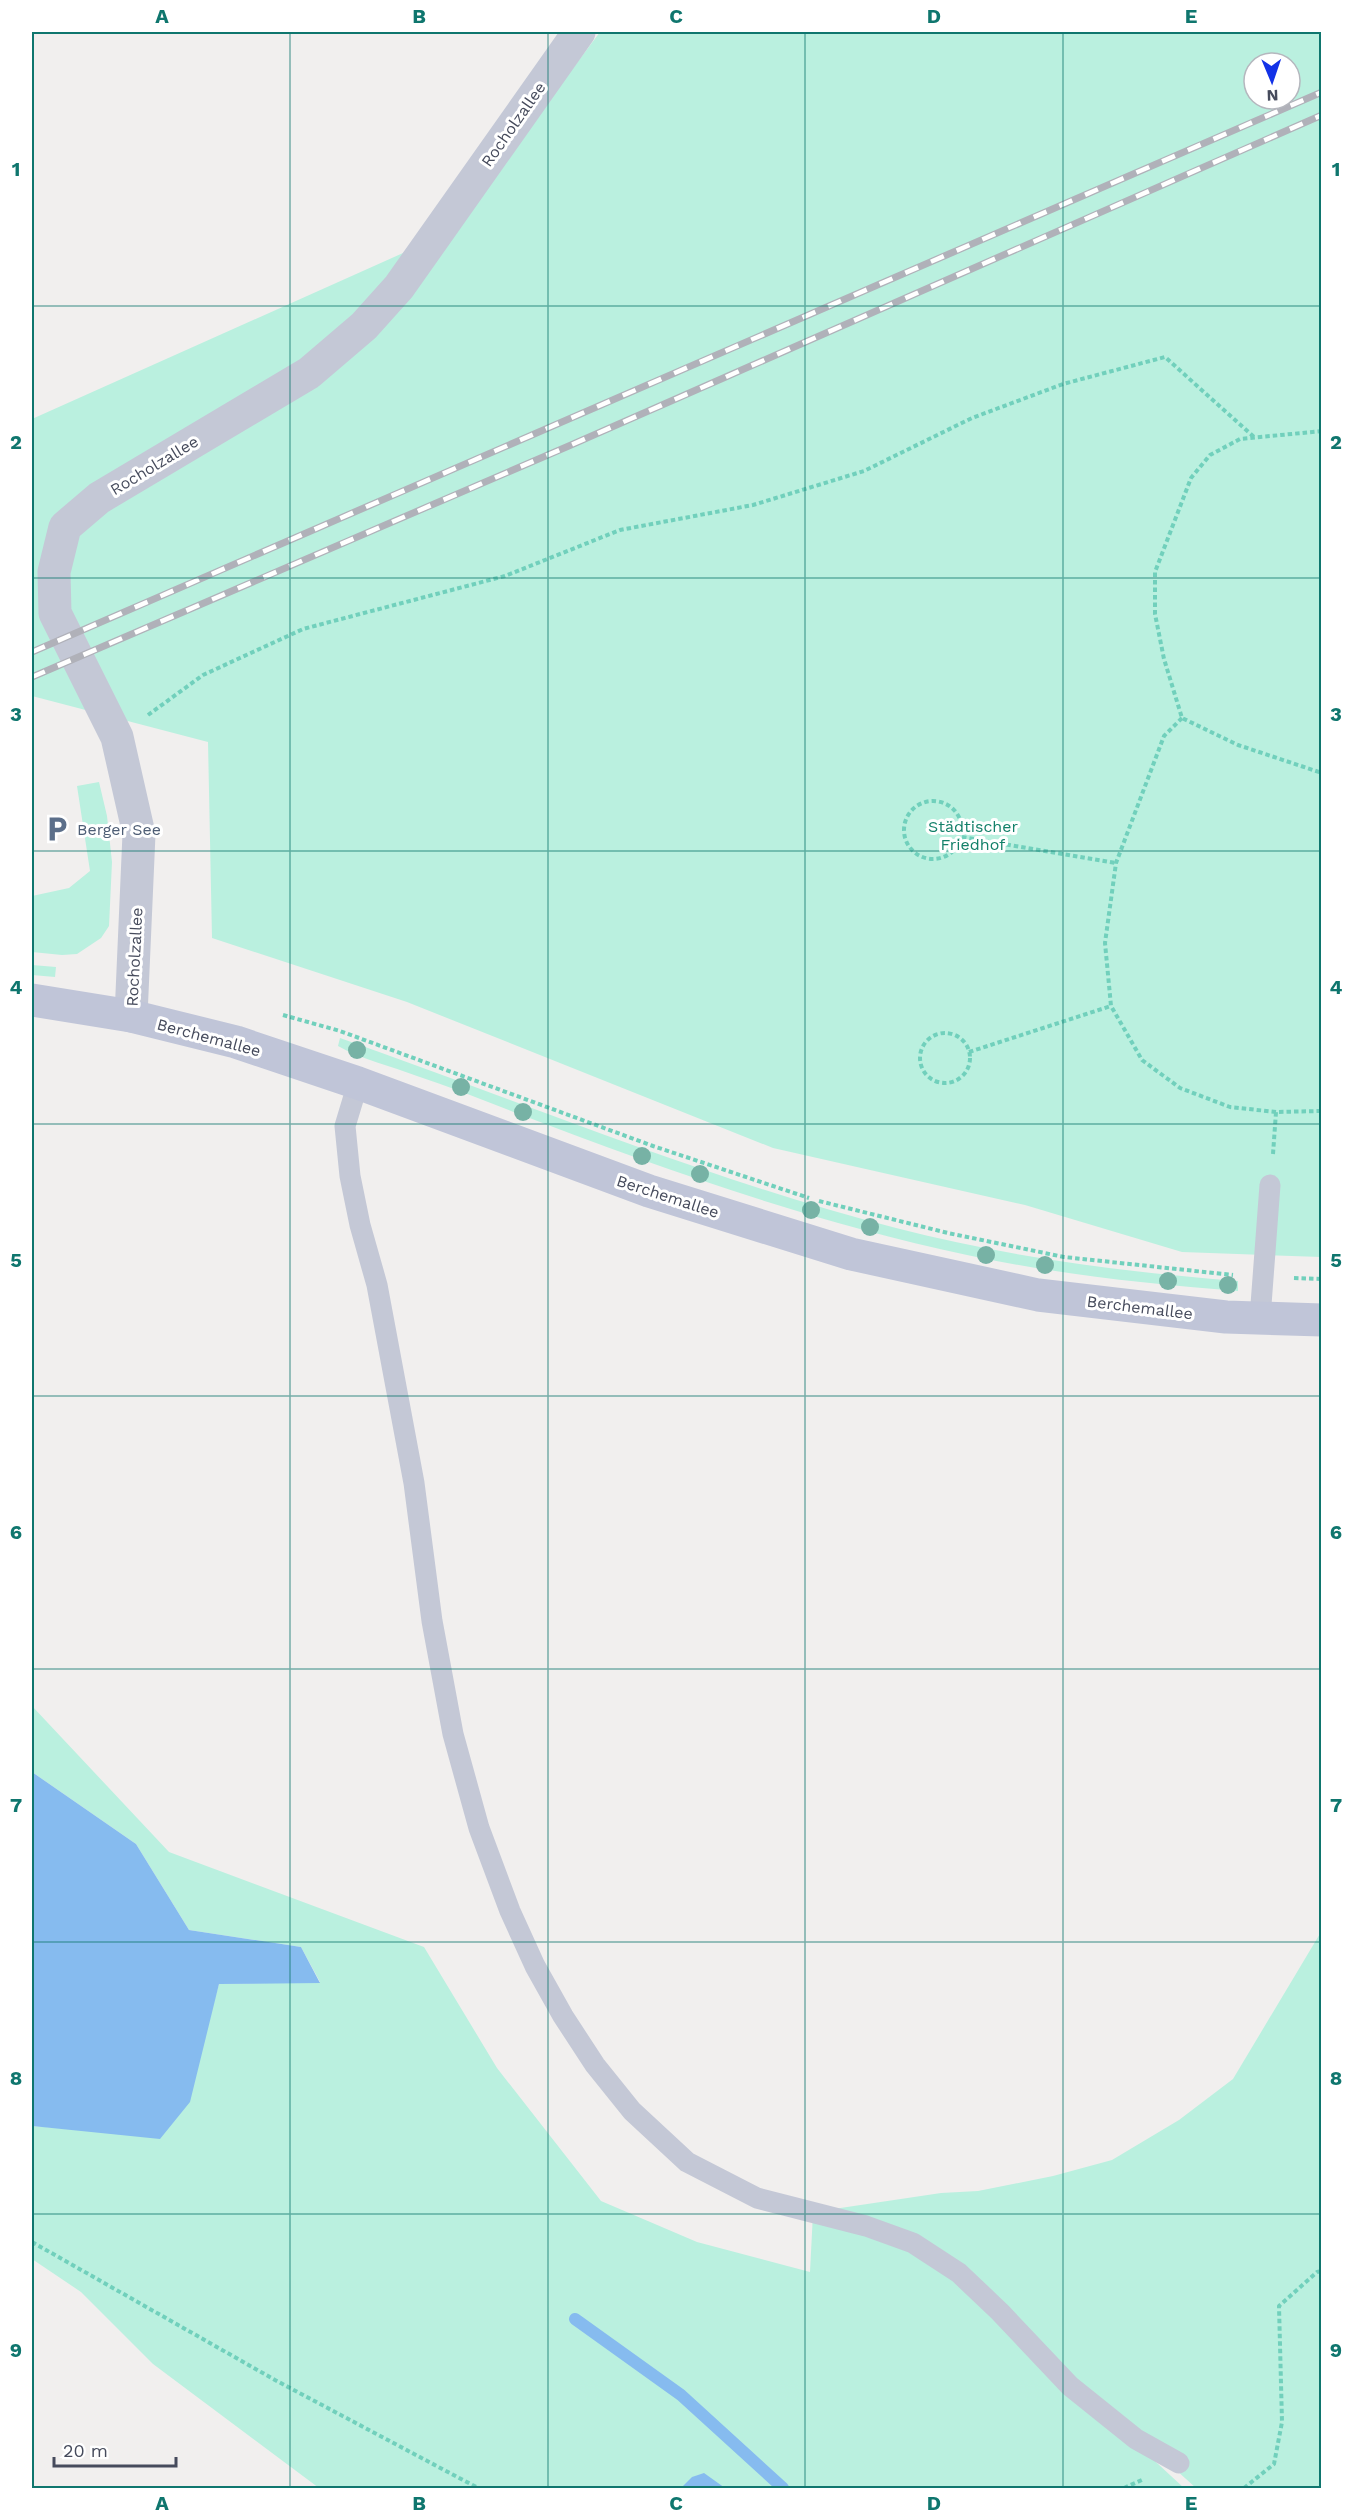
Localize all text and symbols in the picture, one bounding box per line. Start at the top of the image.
text: A [155,4,169,28]
text: B [412,4,426,28]
text: C [669,4,683,28]
text: D [927,4,941,28]
text: E [1185,4,1197,28]
north arrow [1242,51,1302,111]
street label: Rocholzallee [477,78,550,170]
text: N [1266,86,1279,105]
text: 1 [12,157,20,181]
text: 1 [1332,157,1340,181]
text: 2 [10,430,22,454]
text: 2 [1330,430,1342,454]
street label: Rocholzallee [107,432,202,499]
text: 3 [10,702,22,726]
text: 3 [1330,702,1342,726]
parking icon: Berger See [42,814,72,844]
park label: Städtischer Friedhof [928,817,1018,854]
place label: Berger See [77,820,161,839]
street label: Rocholzallee [122,907,147,1007]
text: 4 [10,975,23,999]
text: 4 [1330,975,1343,999]
street label: Berchemallee [155,1015,263,1060]
street label: Berchemallee [614,1171,721,1222]
text: 5 [10,1248,22,1272]
text: 5 [1330,1248,1342,1272]
street label: Berchemallee [1086,1292,1194,1323]
text: 6 [10,1520,22,1544]
text: 6 [1330,1520,1342,1544]
text: 7 [10,1793,22,1817]
text: 7 [1330,1793,1342,1817]
text: 8 [10,2066,22,2090]
text: 8 [1330,2066,1342,2090]
text: 9 [10,2338,22,2362]
text: 9 [1330,2338,1342,2362]
scale bar [54,2430,176,2468]
text: 20 m [63,2440,108,2461]
text: A [155,2491,169,2515]
text: B [412,2491,426,2515]
text: C [669,2491,683,2515]
text: D [927,2491,941,2515]
text: E [1185,2491,1197,2515]

